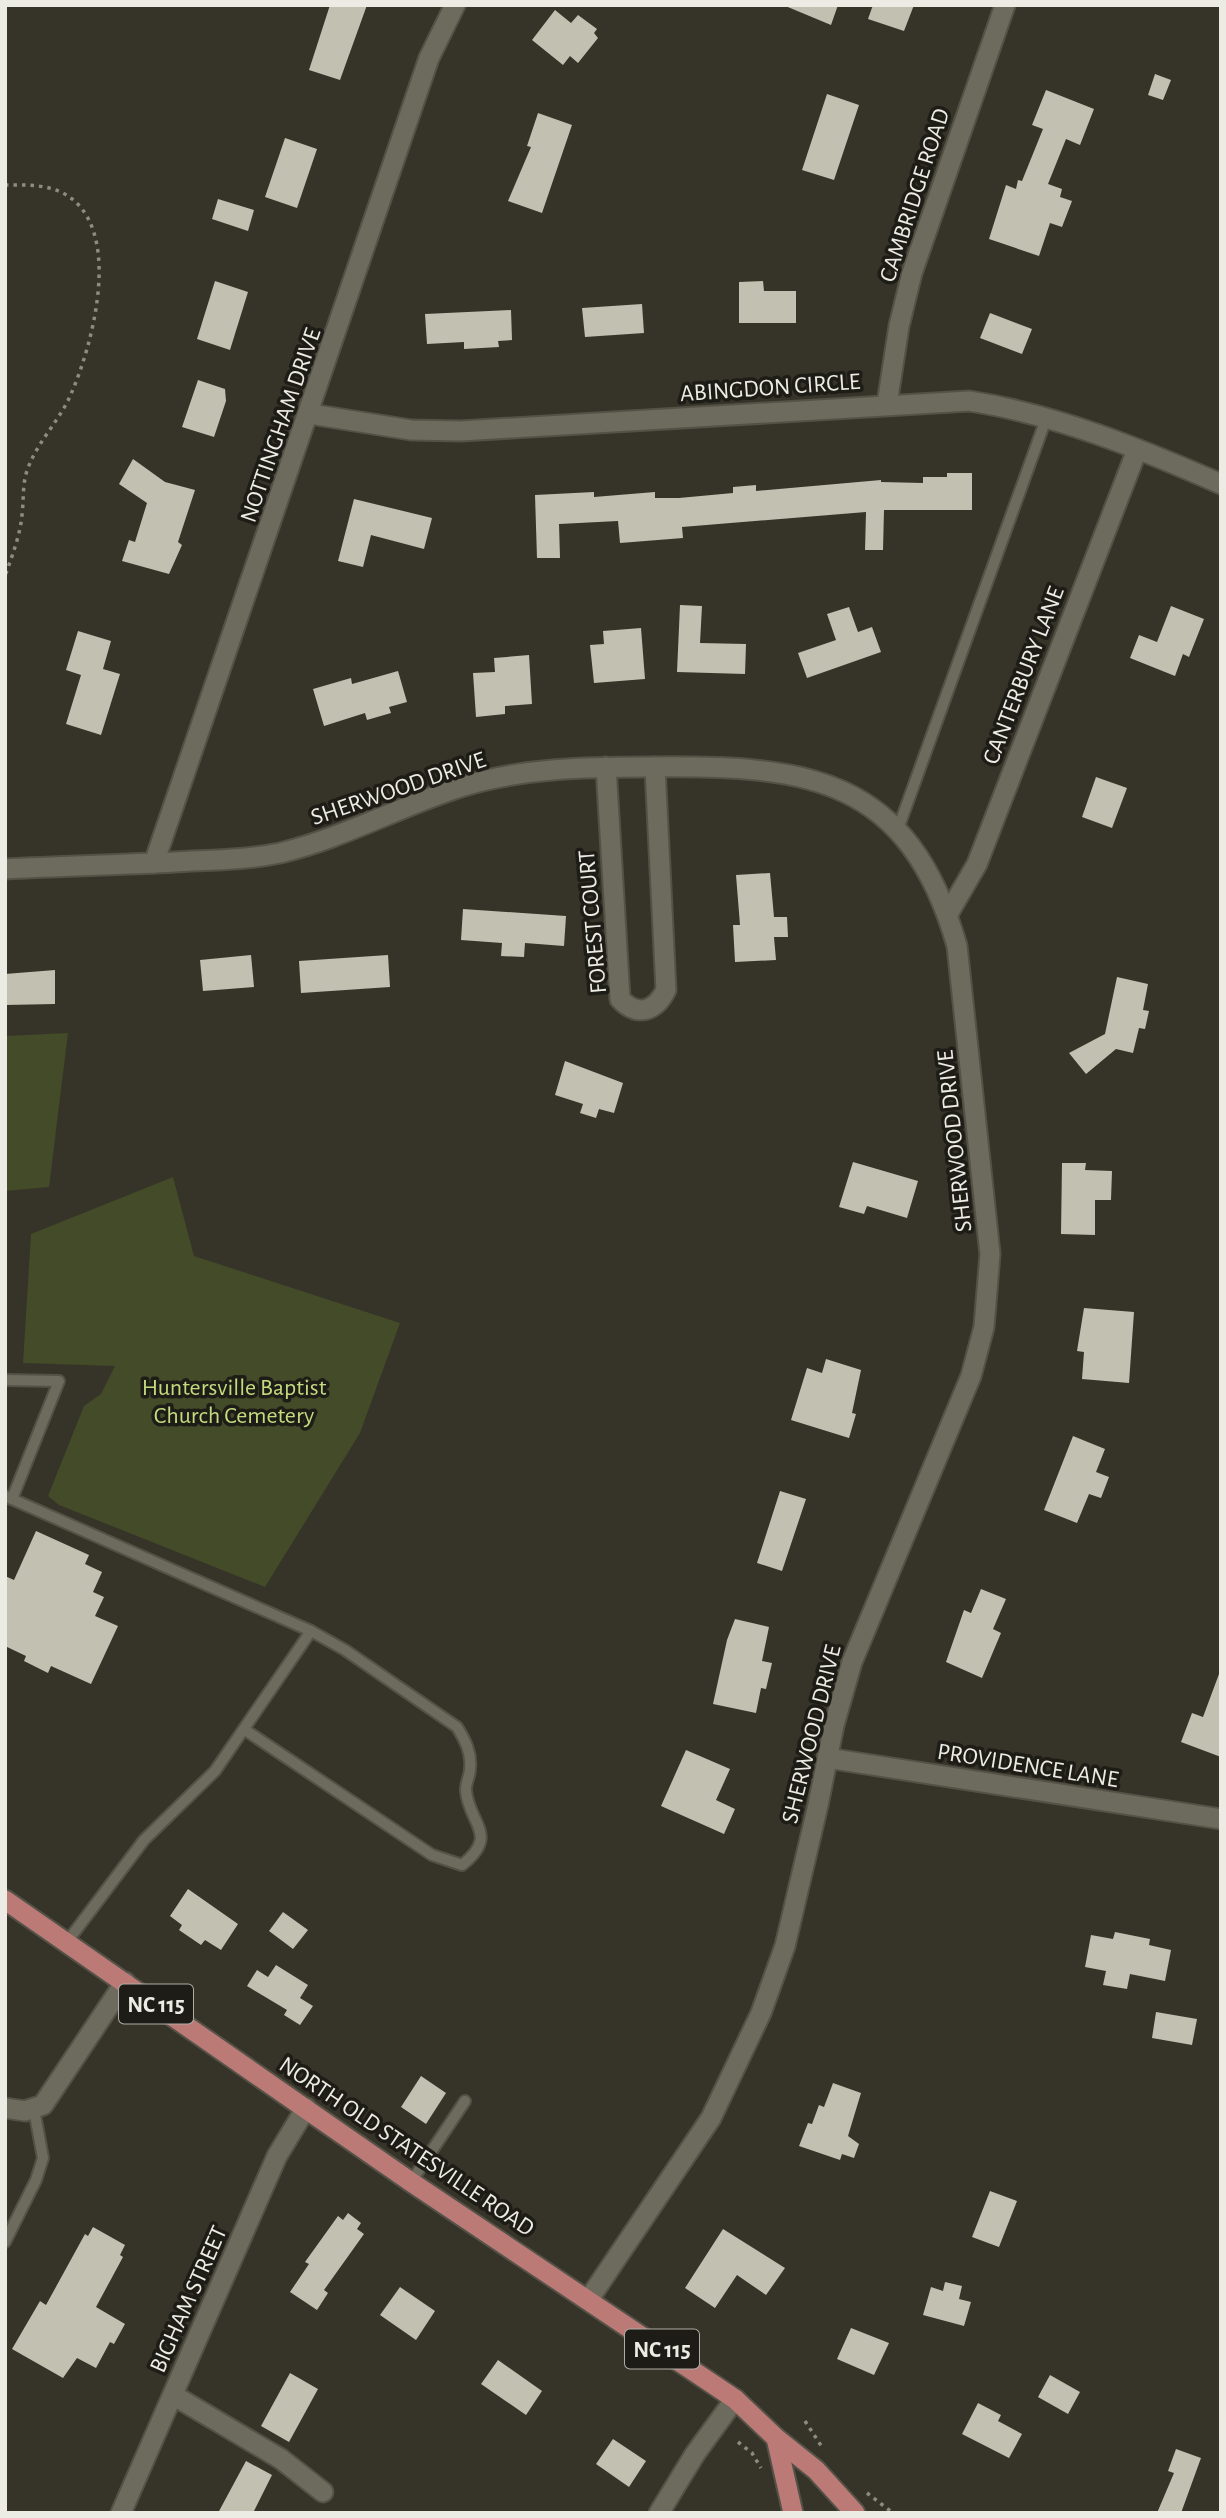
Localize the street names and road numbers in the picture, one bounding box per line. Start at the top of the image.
street label: CAMBRIDGE ROAD [876,106,954,285]
street label: NOTTINGHAM DRIVE [236,325,326,526]
street label: ABINGDON CIRCLE [679,370,861,406]
street label: CANTERBURY LANE [979,583,1069,767]
street label: SHERWOOD DRIVE [308,748,489,830]
street label: FOREST COURT [575,849,611,995]
street label: SHERWOOD DRIVE [933,1048,976,1233]
street label: SHERWOOD DRIVE [778,1642,846,1826]
street label: PROVIDENCE LANE [935,1740,1121,1792]
road number: NC 115 [119,1984,193,2024]
street label: NORTH OLD STATESVILLE ROAD [275,2052,538,2241]
street label: BIGHAM STREET [146,2222,232,2376]
road number: NC 115 [625,2330,699,2368]

